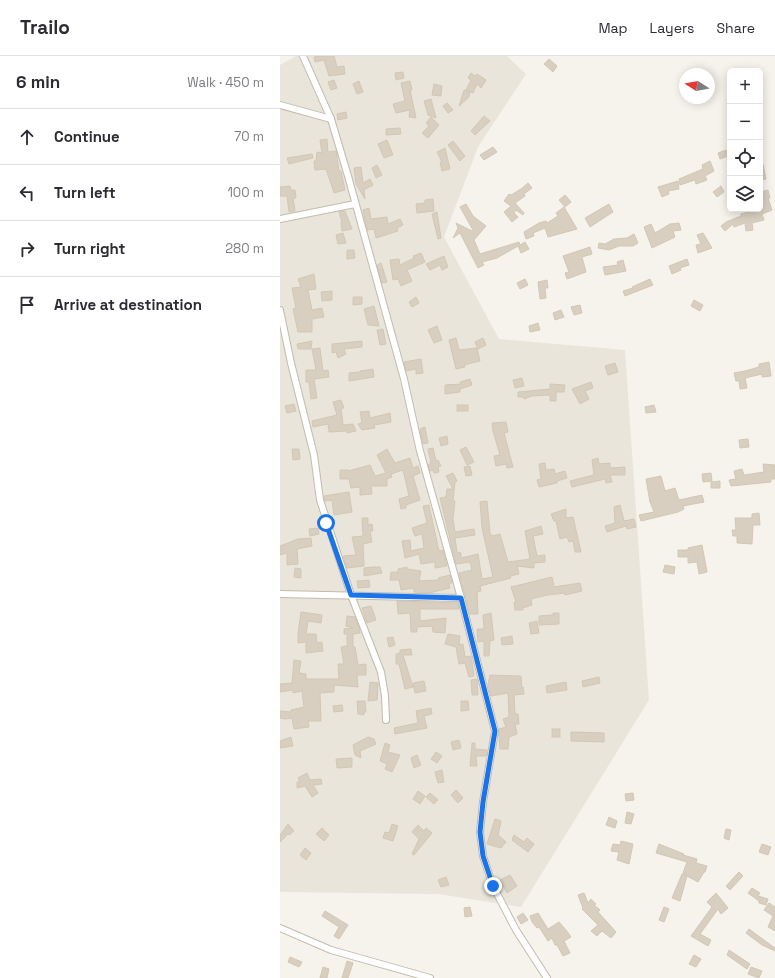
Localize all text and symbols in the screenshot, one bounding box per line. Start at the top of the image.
text: Trailo [20,15,70,40]
text: Map [598,19,628,37]
text: Layers [650,19,694,37]
text: Share [716,19,755,37]
north arrow [679,68,715,104]
map controls [727,68,763,212]
button: + [727,68,763,104]
text: 6 min [16,71,60,93]
text: Walk · 450 m [187,74,264,91]
button: − [727,104,763,140]
icon: ahead [16,126,38,148]
text: Continue [54,127,120,146]
text: 70 m [234,128,264,145]
button: locate [727,140,763,176]
button: layers [727,176,763,212]
icon: left [16,182,38,204]
text: Turn left [54,183,116,202]
text: 100 m [227,184,264,201]
icon: right [16,238,38,260]
text: Turn right [54,239,125,258]
text: 280 m [225,240,264,257]
icon: arrive [16,294,38,316]
text: Arrive at destination [54,295,202,314]
route start [317,514,335,532]
route end [484,877,502,895]

